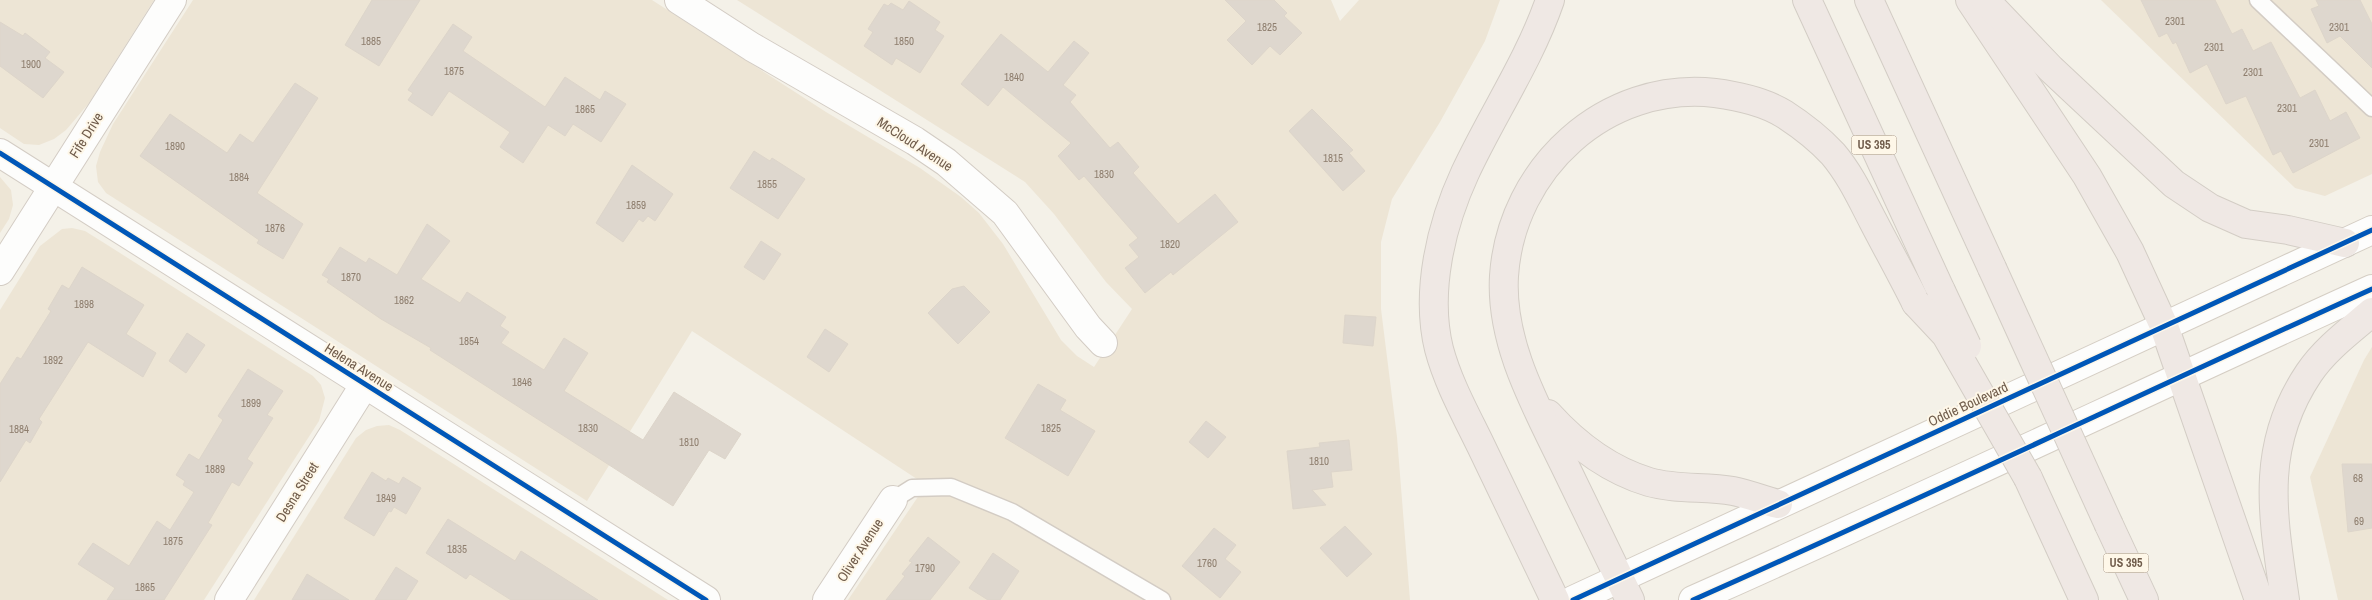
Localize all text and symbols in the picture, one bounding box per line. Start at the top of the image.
house number: 2301 [2165,14,2185,28]
house number: 1825 [1257,20,1277,34]
house number: 2301 [2329,20,2349,34]
house number: 1885 [361,34,381,48]
house number: 1850 [894,34,914,48]
house number: 2301 [2204,40,2224,54]
house number: 1900 [21,57,41,71]
house number: 1875 [444,64,464,78]
house number: 2301 [2243,65,2263,79]
house number: 1840 [1004,70,1024,84]
house number: 2301 [2277,101,2297,115]
house number: 1865 [575,102,595,116]
street label: Fife Drive [65,109,107,161]
street label: McCloud Avenue [874,113,956,175]
road number: US 395 [1852,136,1896,154]
house number: 2301 [2309,136,2329,150]
house number: 1890 [165,139,185,153]
house number: 1815 [1323,151,1343,165]
house number: 1830 [1094,167,1114,181]
house number: 1884 [229,170,249,184]
house number: 1855 [757,177,777,191]
house number: 1859 [626,198,646,212]
house number: 1876 [265,221,285,235]
house number: 1820 [1160,237,1180,251]
house number: 1870 [341,270,361,284]
house number: 1862 [394,293,414,307]
house number: 1898 [74,297,94,311]
house number: 1854 [459,334,479,348]
street label: Helena Avenue [321,339,397,395]
house number: 1892 [43,353,63,367]
house number: 1846 [512,375,532,389]
street label: Oddie Boulevard [1925,378,2011,430]
house number: 1899 [241,396,261,410]
house number: 1830 [578,421,598,435]
house number: 1825 [1041,421,1061,435]
house number: 1884 [9,422,29,436]
house number: 1810 [679,435,699,449]
house number: 1810 [1309,454,1329,468]
street label: Desna Street [272,459,322,525]
house number: 1889 [205,462,225,476]
house number: 68 [2353,471,2363,485]
house number: 1849 [376,491,396,505]
house number: 69 [2354,514,2364,528]
street label: Oliver Avenue [833,515,887,585]
house number: 1875 [163,534,183,548]
house number: 1835 [447,542,467,556]
road number: US 395 [2104,554,2148,572]
house number: 1760 [1197,556,1217,570]
house number: 1790 [915,561,935,575]
house number: 1865 [135,580,155,594]

